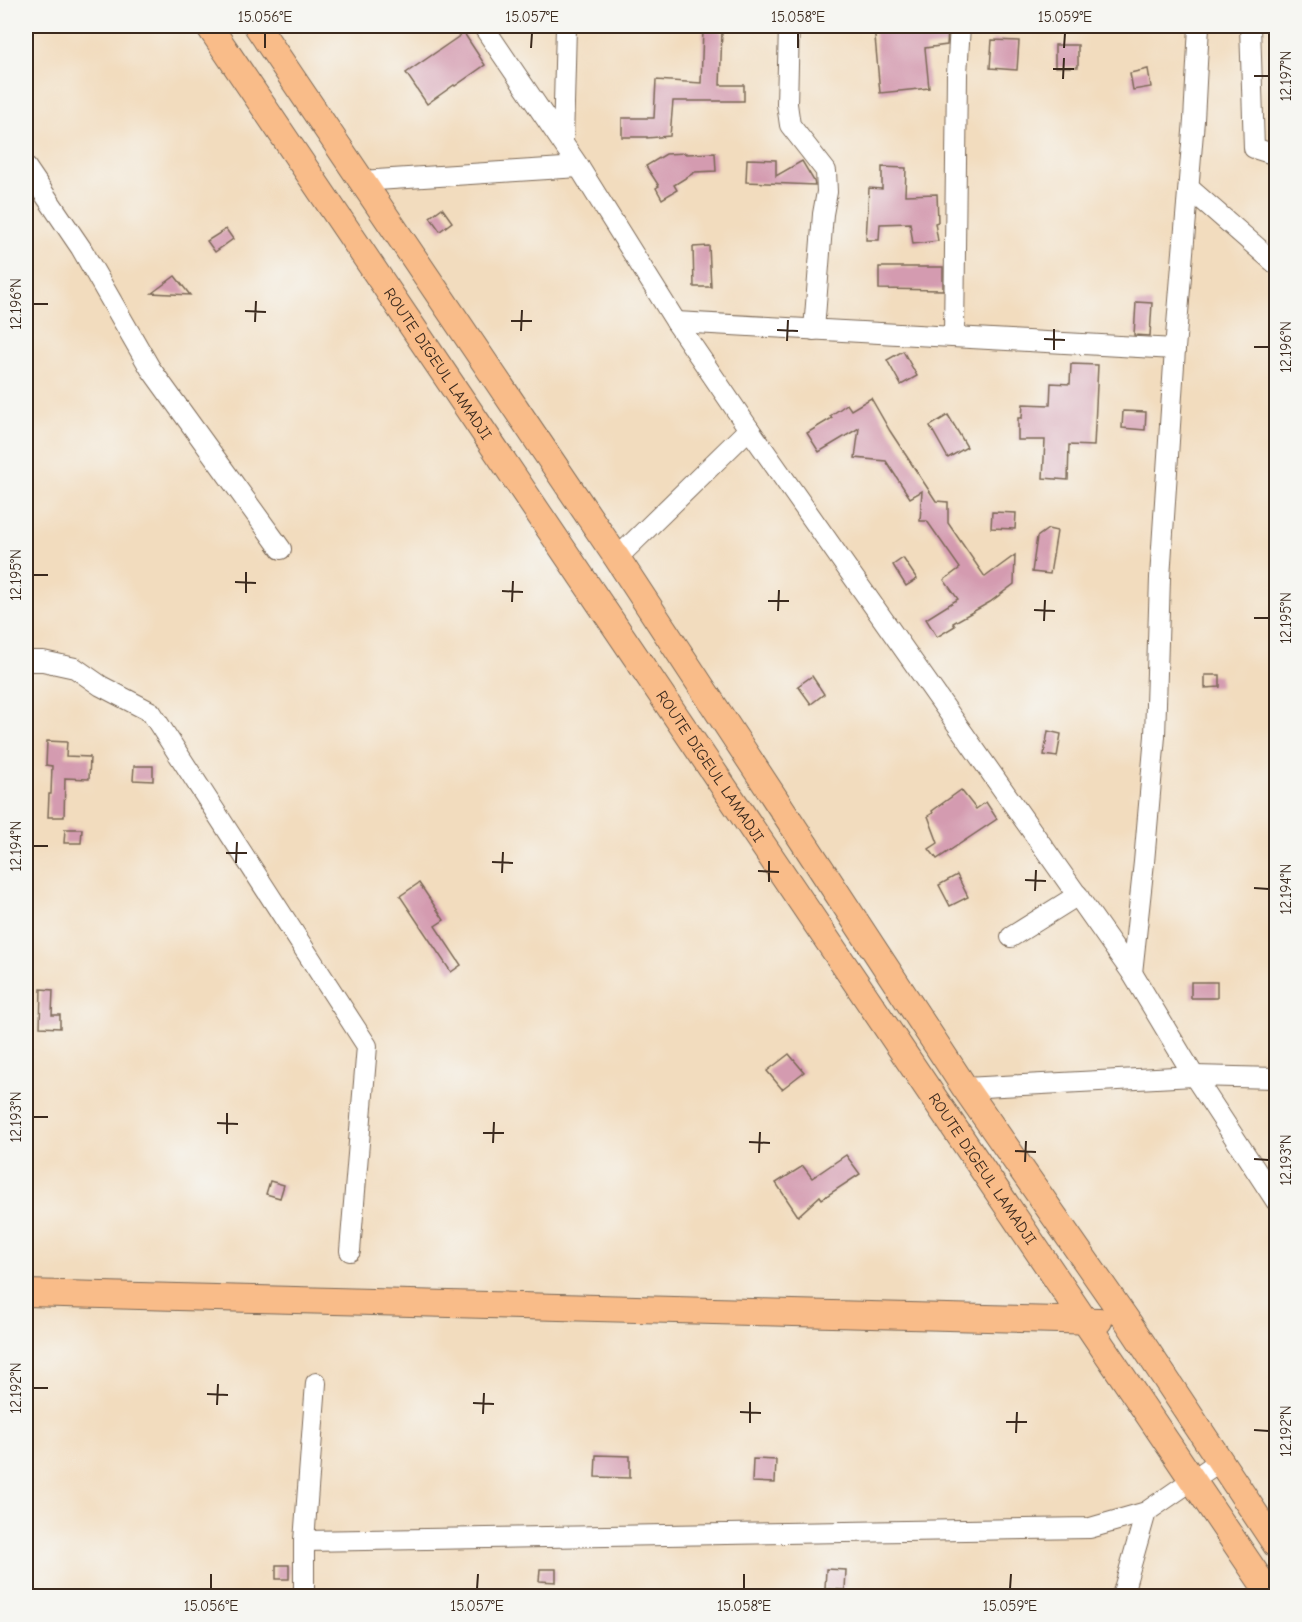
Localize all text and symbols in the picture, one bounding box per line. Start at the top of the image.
text: 15.056°E [238,8,292,26]
text: 15.057°E [505,8,559,26]
text: 15.058°E [771,8,825,26]
text: 15.059°E [1038,8,1092,26]
text: 12.197°N [1277,51,1295,101]
text: 12.196°N [7,278,25,330]
street label: ROUTE DIGEUL LAMADJI [380,285,495,443]
text: 12.196°N [1277,321,1295,373]
text: 12.195°N [7,549,25,601]
text: 12.195°N [1277,592,1295,644]
street label: ROUTE DIGEUL LAMADJI [652,687,767,846]
text: 12.194°N [7,821,25,871]
text: 12.194°N [1277,864,1295,914]
street label: ROUTE DIGEUL LAMADJI [925,1090,1040,1248]
text: 12.193°N [7,1091,25,1143]
text: 12.193°N [1277,1134,1295,1186]
text: 12.192°N [7,1362,25,1414]
text: 12.192°N [1277,1405,1295,1457]
text: 15.056°E [184,1597,238,1615]
text: 15.057°E [450,1597,504,1615]
text: 15.058°E [717,1597,771,1615]
text: 15.059°E [983,1597,1037,1615]

